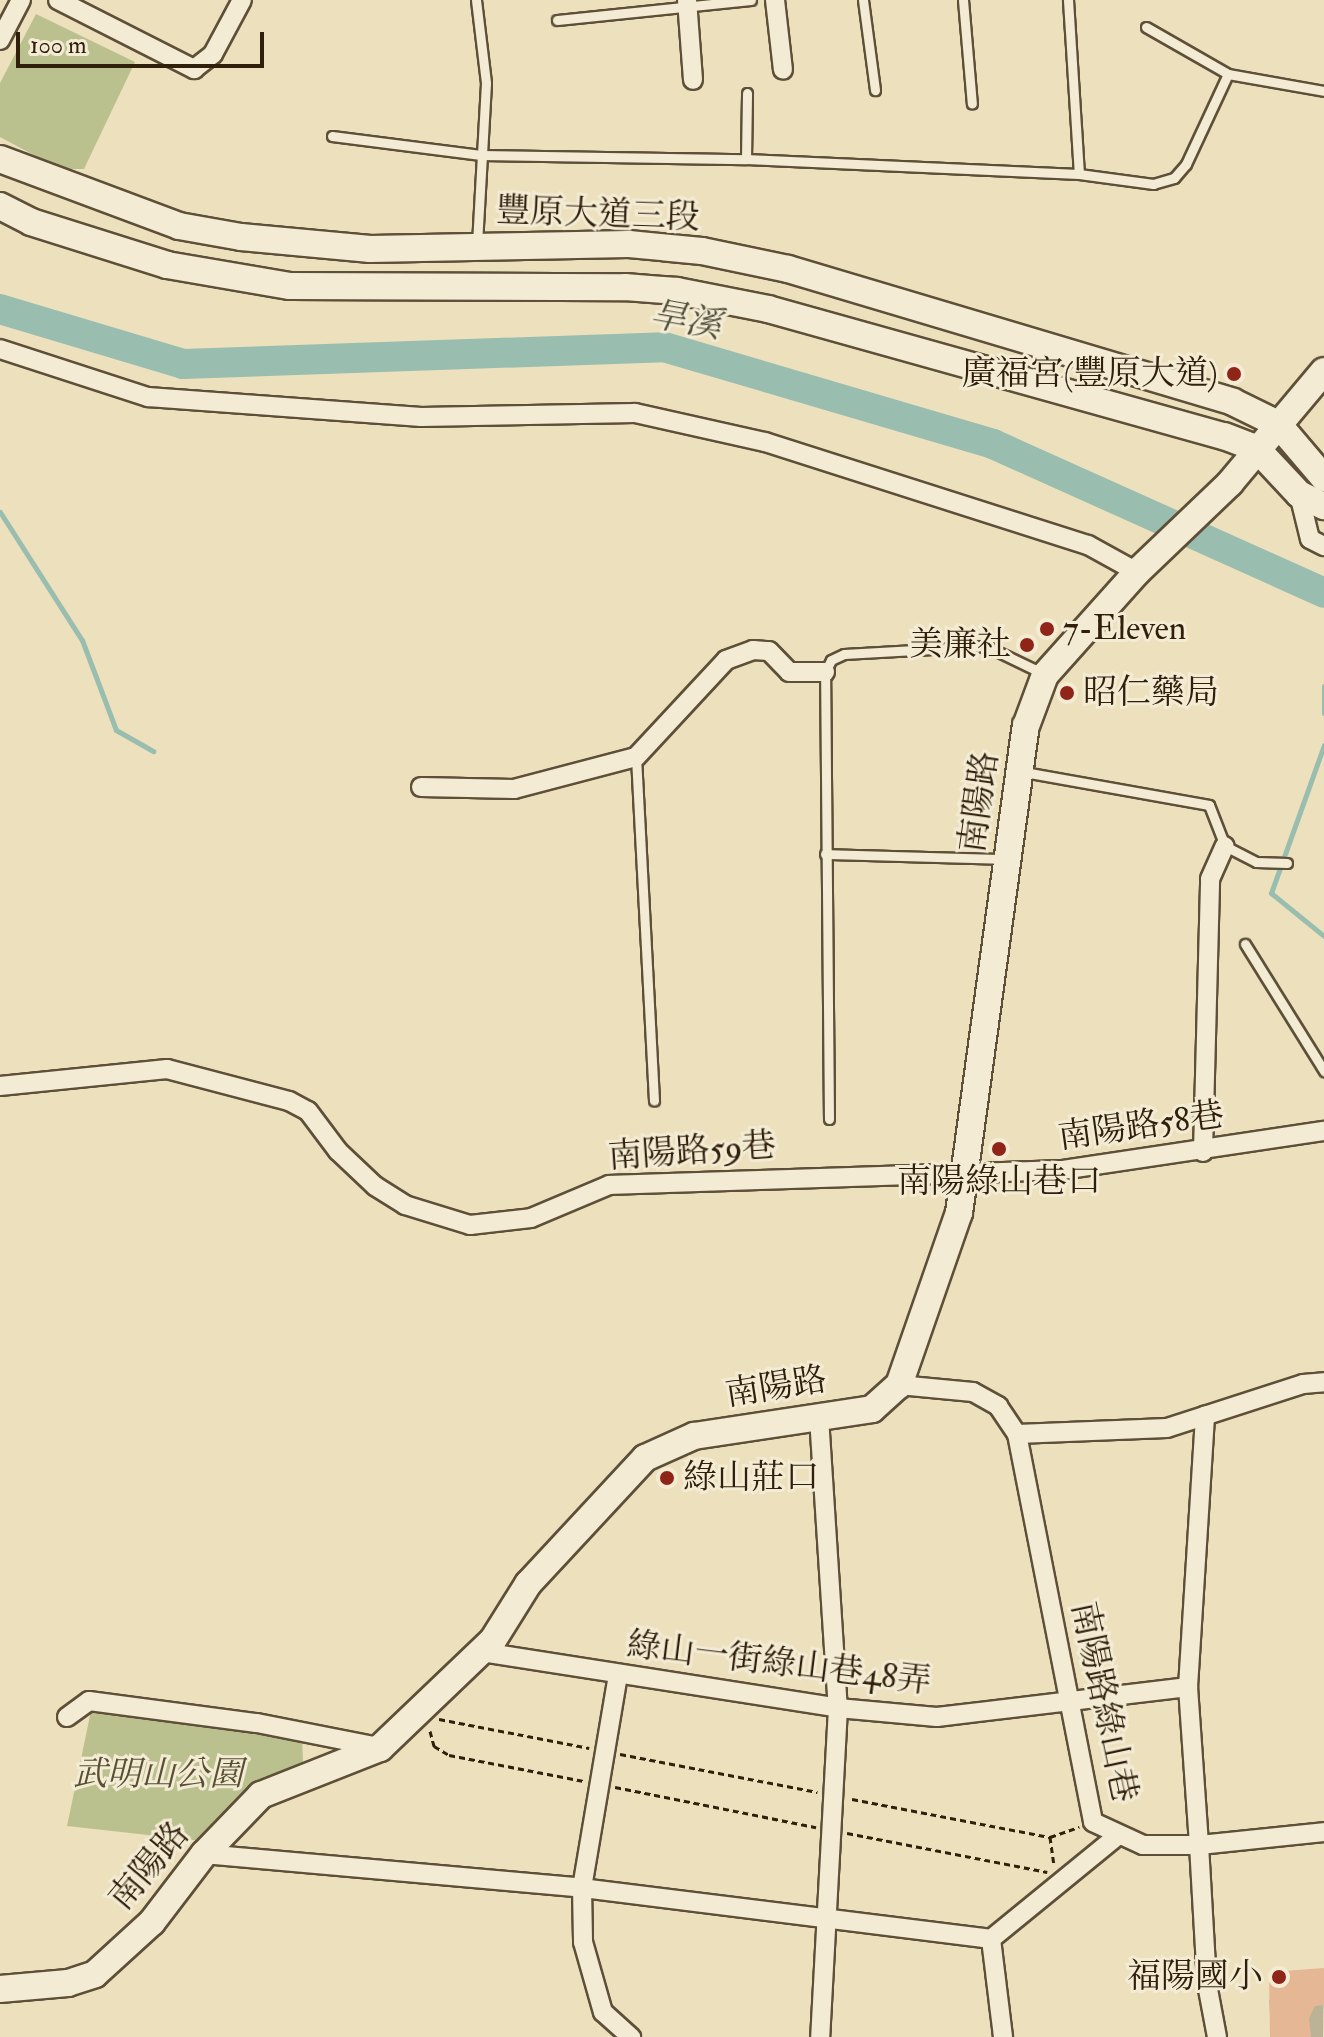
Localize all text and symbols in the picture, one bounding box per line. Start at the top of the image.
scale bar [20,16,268,66]
text: 100 m [30,30,87,61]
street label: 豐原大道三段 [495,190,701,238]
water label: 旱溪 [647,292,725,348]
place label: 廣福宮(豐原大道) [961,354,1218,394]
marker: 廣福宮(豐原大道) [1225,365,1243,383]
place label: 7-Eleven [1063,609,1186,649]
marker: 7-Eleven [1038,620,1056,638]
place label: 美廉社 [909,625,1011,665]
marker: 美廉社 [1018,636,1036,654]
place label: 昭仁藥局 [1083,673,1219,713]
marker: 昭仁藥局 [1058,684,1076,702]
street label: 南陽路 [952,749,1006,855]
street label: 南陽路58巷 [1056,1094,1226,1158]
street label: 南陽路59巷 [607,1125,777,1177]
marker: 南陽綠山巷口 [990,1140,1008,1158]
place label: 南陽綠山巷口 [897,1162,1101,1202]
street label: 南陽路 [722,1359,830,1415]
place label: 綠山莊口 [683,1458,819,1498]
marker: 綠山莊口 [658,1469,676,1487]
street label: 南陽路綠山巷 [1063,1598,1145,1806]
street label: 綠山一街綠山巷48弄 [625,1624,933,1702]
park label: 武明山公園 [73,1755,243,1795]
street label: 南陽路 [101,1814,197,1918]
place label: 福陽國小 [1127,1957,1263,1997]
marker: 福陽國小 [1270,1968,1288,1986]

